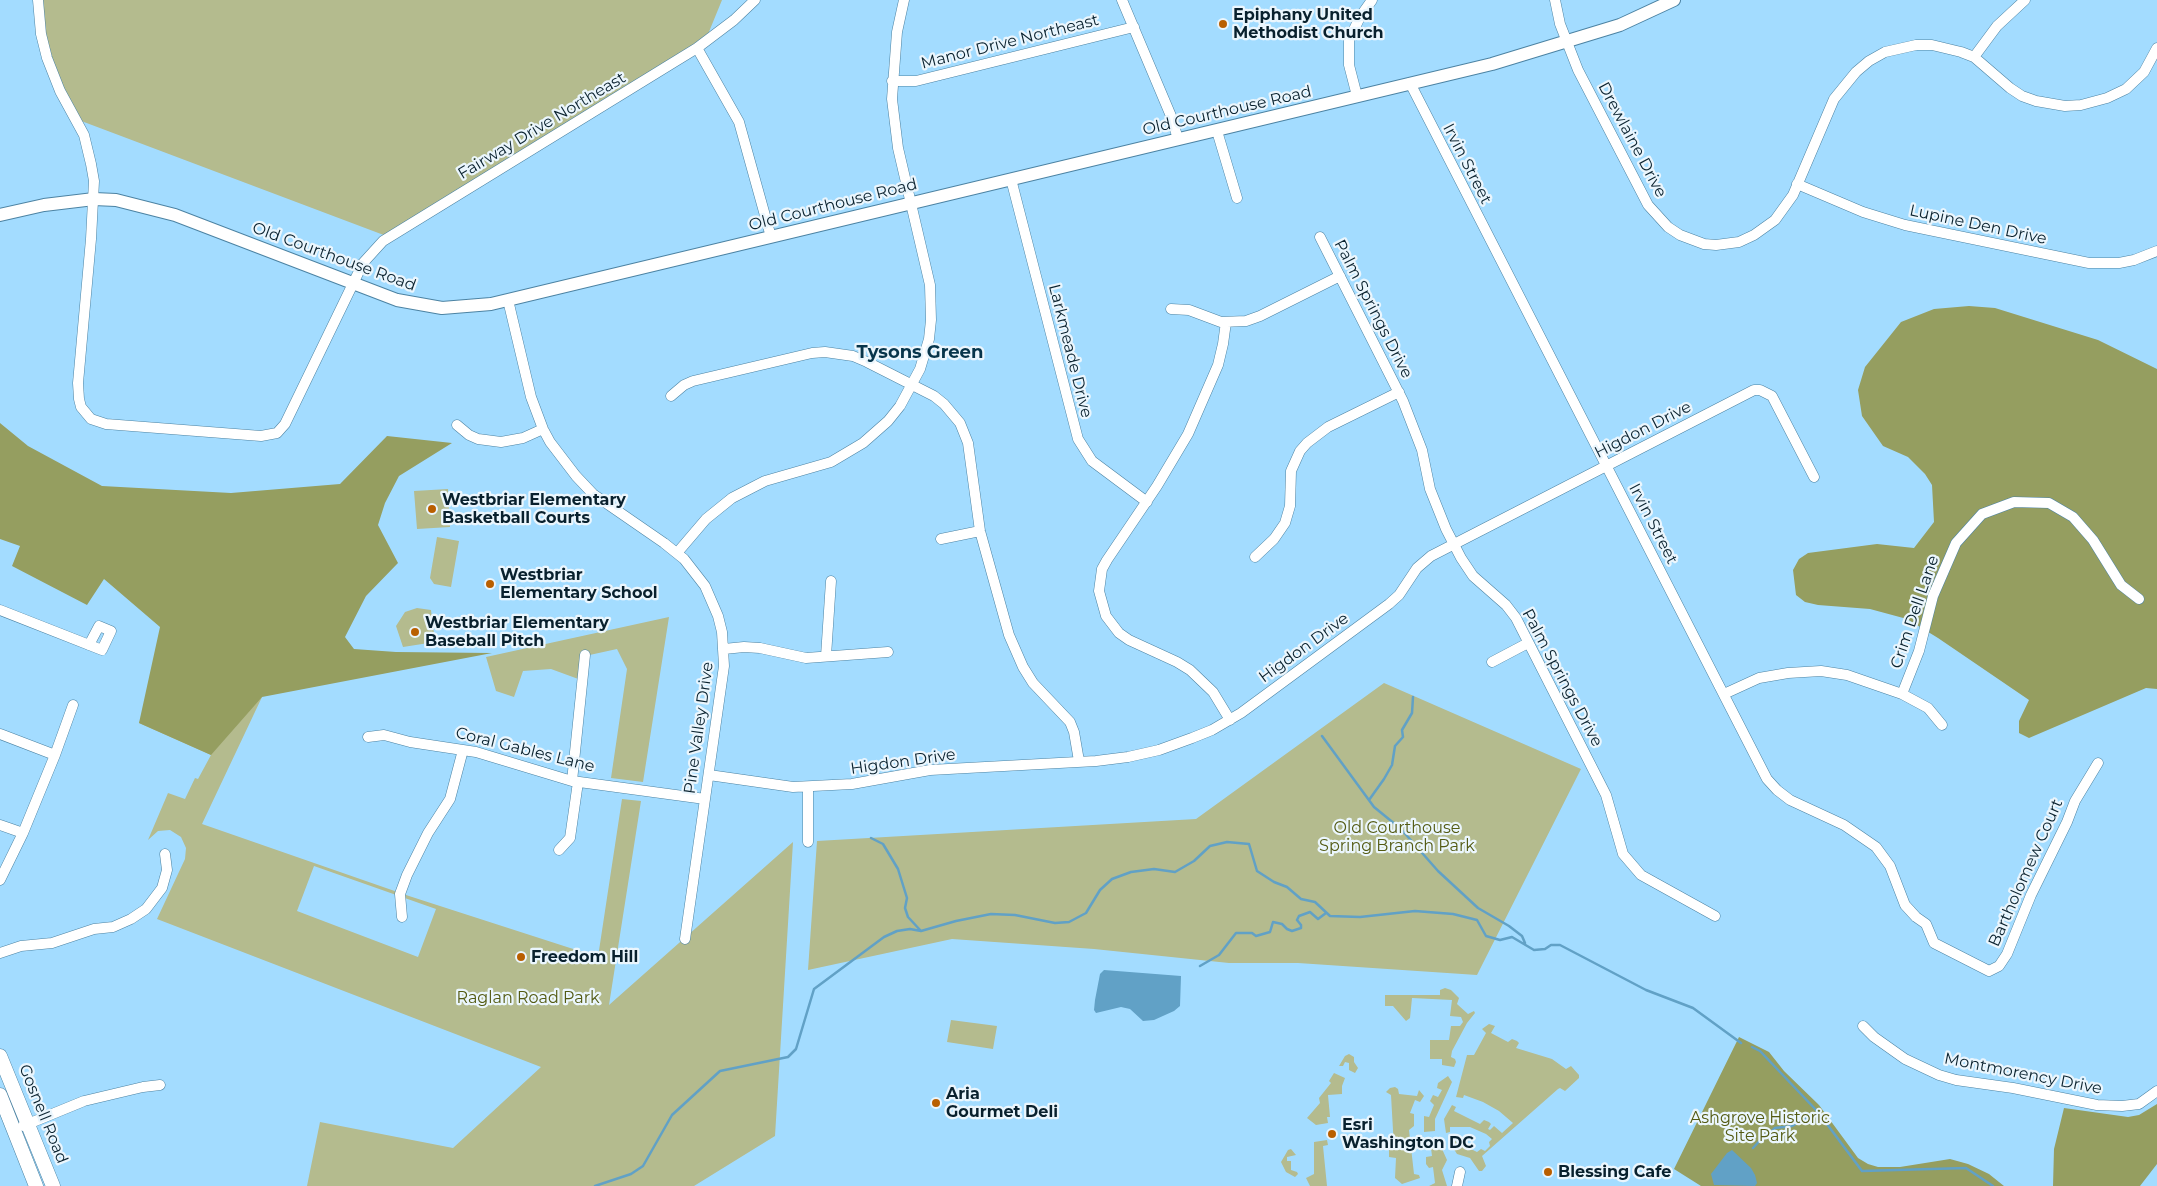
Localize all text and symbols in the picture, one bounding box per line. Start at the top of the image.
place label: Epiphany United Methodist Church [1233,5,1384,43]
street label: Manor Drive Northeast [919,11,1101,73]
marker: Epiphany United Methodist Church [1217,18,1229,30]
street label: Fairway Drive Northeast [455,68,629,184]
street label: Drewlaine Drive [1594,79,1670,201]
street label: Old Courthouse Road [1141,82,1313,140]
street label: Irvin Street [1439,121,1495,207]
street label: Old Courthouse Road [747,175,919,235]
street label: Lupine Den Drive [1908,201,2048,249]
street label: Old Courthouse Road [250,218,418,296]
street label: Palm Springs Drive [1330,236,1416,382]
street label: Larkmeade Drive [1044,282,1096,420]
district label: Tysons Green [857,342,983,364]
street label: Higdon Drive [1591,397,1695,463]
street label: Irvin Street [1625,481,1681,567]
place label: Westbriar Elementary Basketball Courts [442,490,626,528]
marker: Westbriar Elementary Basketball Courts [426,503,438,515]
street label: Crim Dell Lane [1887,553,1943,671]
place label: Westbriar Elementary School [500,565,658,603]
marker: Westbriar Elementary School [484,578,496,590]
street label: Palm Springs Drive [1518,606,1606,750]
street label: Higdon Drive [1255,609,1353,687]
place label: Westbriar Elementary Baseball Pitch [425,613,609,651]
marker: Westbriar Elementary Baseball Pitch [409,626,421,638]
street label: Pine Valley Drive [680,661,718,795]
street label: Coral Gables Lane [453,723,597,777]
street label: Higdon Drive [849,745,957,779]
street label: Bartholomew Court [1985,796,2067,950]
park label: Old Courthouse Spring Branch Park [1319,818,1475,856]
place label: Freedom Hill [531,947,638,967]
marker: Freedom Hill [515,951,527,963]
park label: Raglan Road Park [456,988,600,1008]
street label: Montmorency Drive [1943,1049,2103,1099]
street label: Gosnell Road [14,1062,72,1166]
place label: Aria Gourmet Deli [946,1084,1058,1122]
marker: Aria Gourmet Deli [930,1097,942,1109]
park label: Ashgrove Historic Site Park [1690,1108,1830,1146]
place label: Esri Washington DC [1342,1115,1474,1153]
marker: Esri Washington DC [1326,1128,1338,1140]
place label: Blessing Cafe [1558,1162,1671,1182]
marker: Blessing Cafe [1542,1166,1554,1178]

